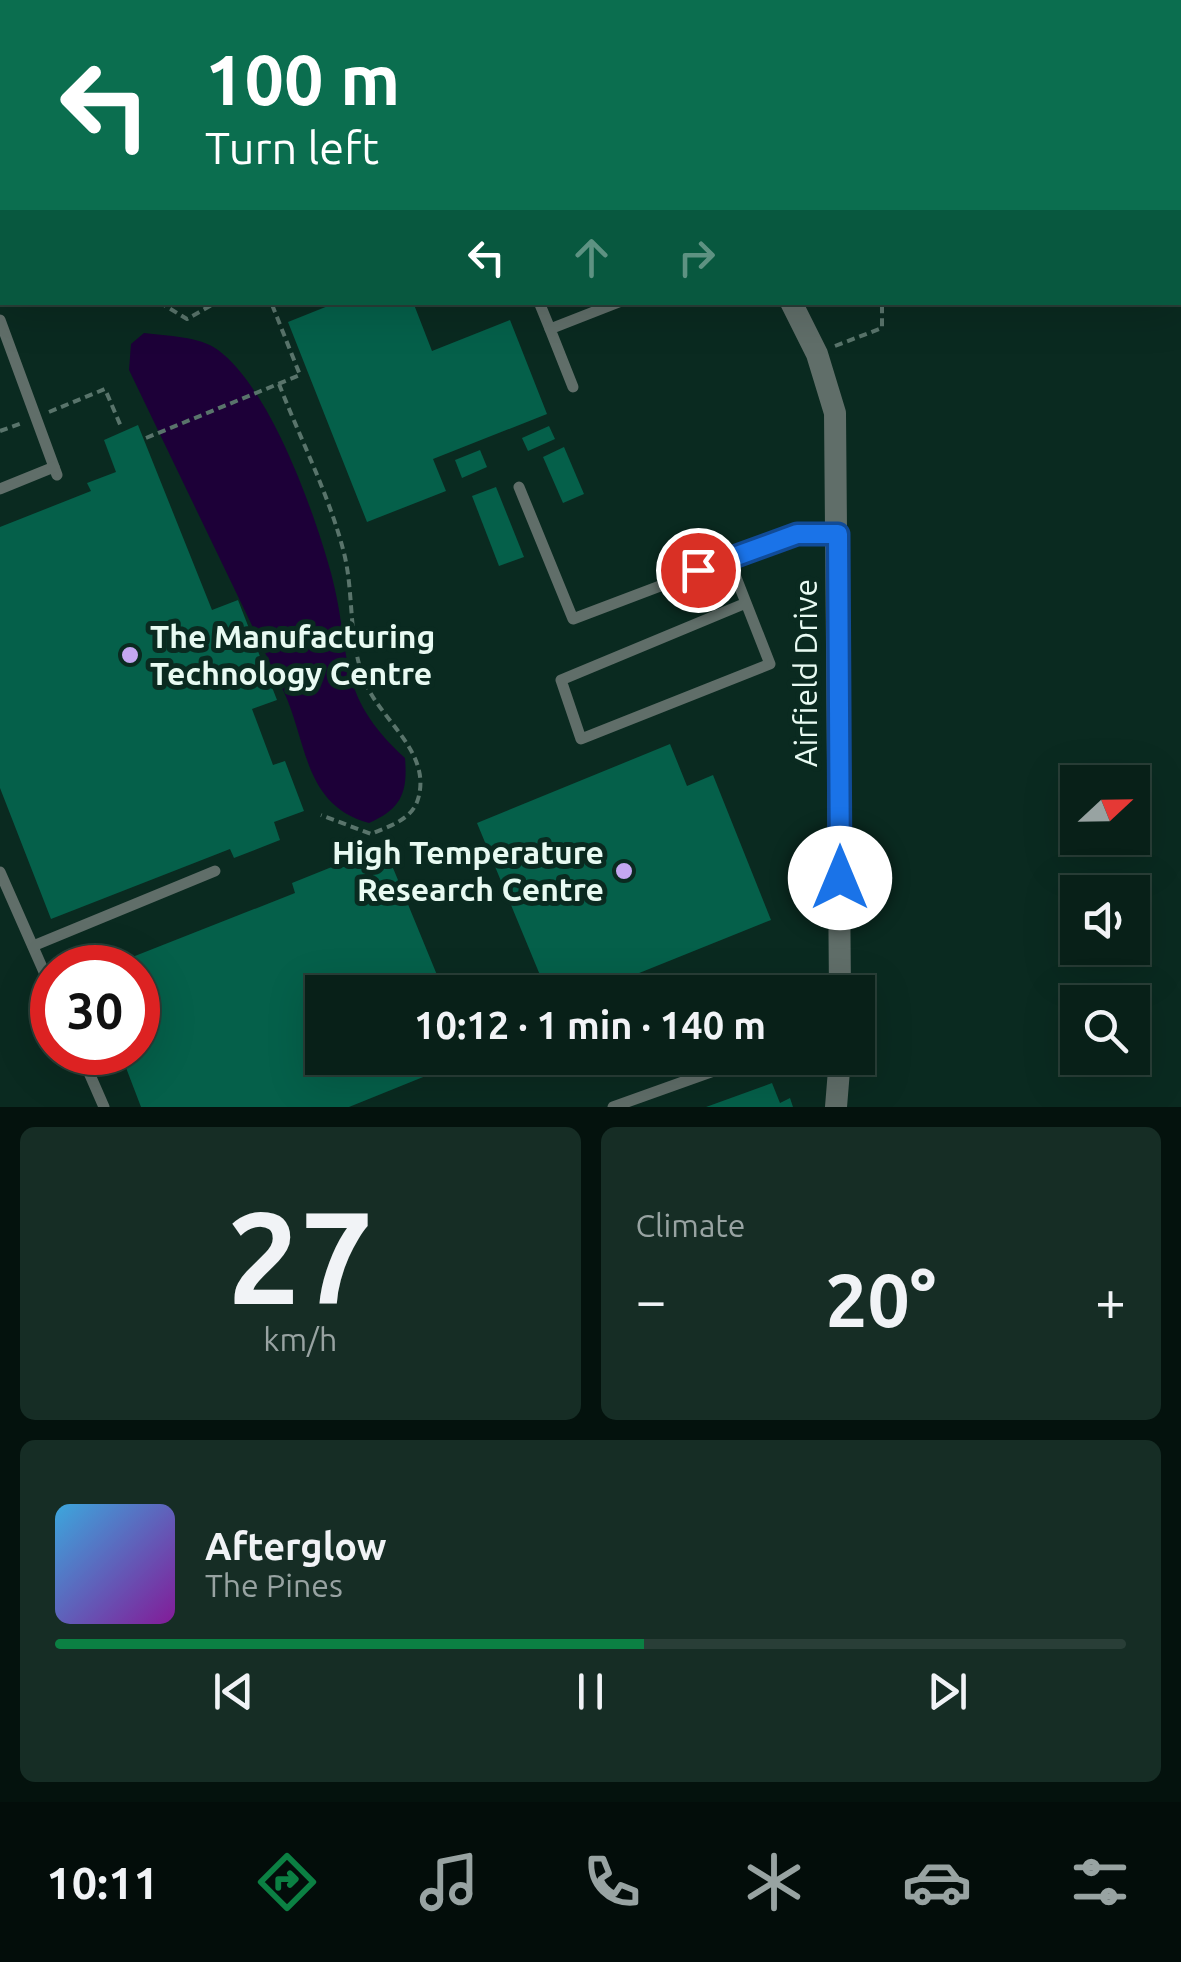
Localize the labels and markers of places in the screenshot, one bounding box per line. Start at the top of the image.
pin [656,528,741,613]
place label: The Manufacturing Technology Centre [150,618,435,691]
marker: The Manufacturing Technology Centre [119,644,141,666]
place label: High Temperature Research Centre [332,834,604,907]
marker: High Temperature Research Centre [613,860,635,882]

